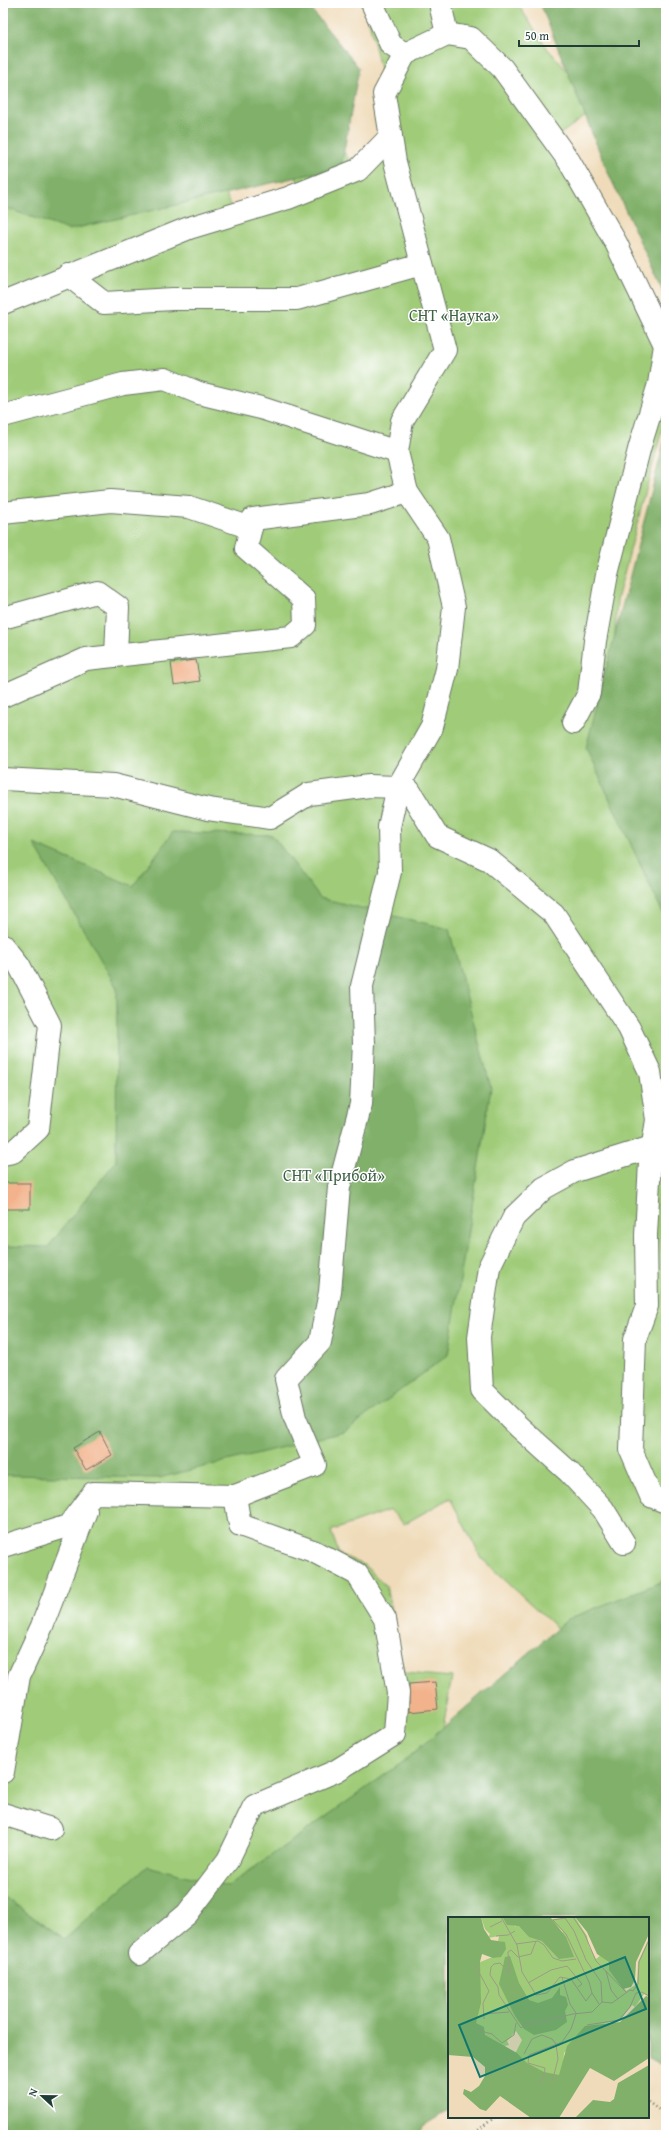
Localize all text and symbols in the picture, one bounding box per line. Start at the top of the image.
scale bar [519,22,639,48]
text: 50 m [525,27,549,44]
park label: СНТ «Наука» [409,303,499,327]
park label: СНТ «Прибой» [283,1163,385,1187]
inset map [448,1917,649,2118]
north arrow [22,2076,62,2116]
text: N [24,2085,42,2099]

